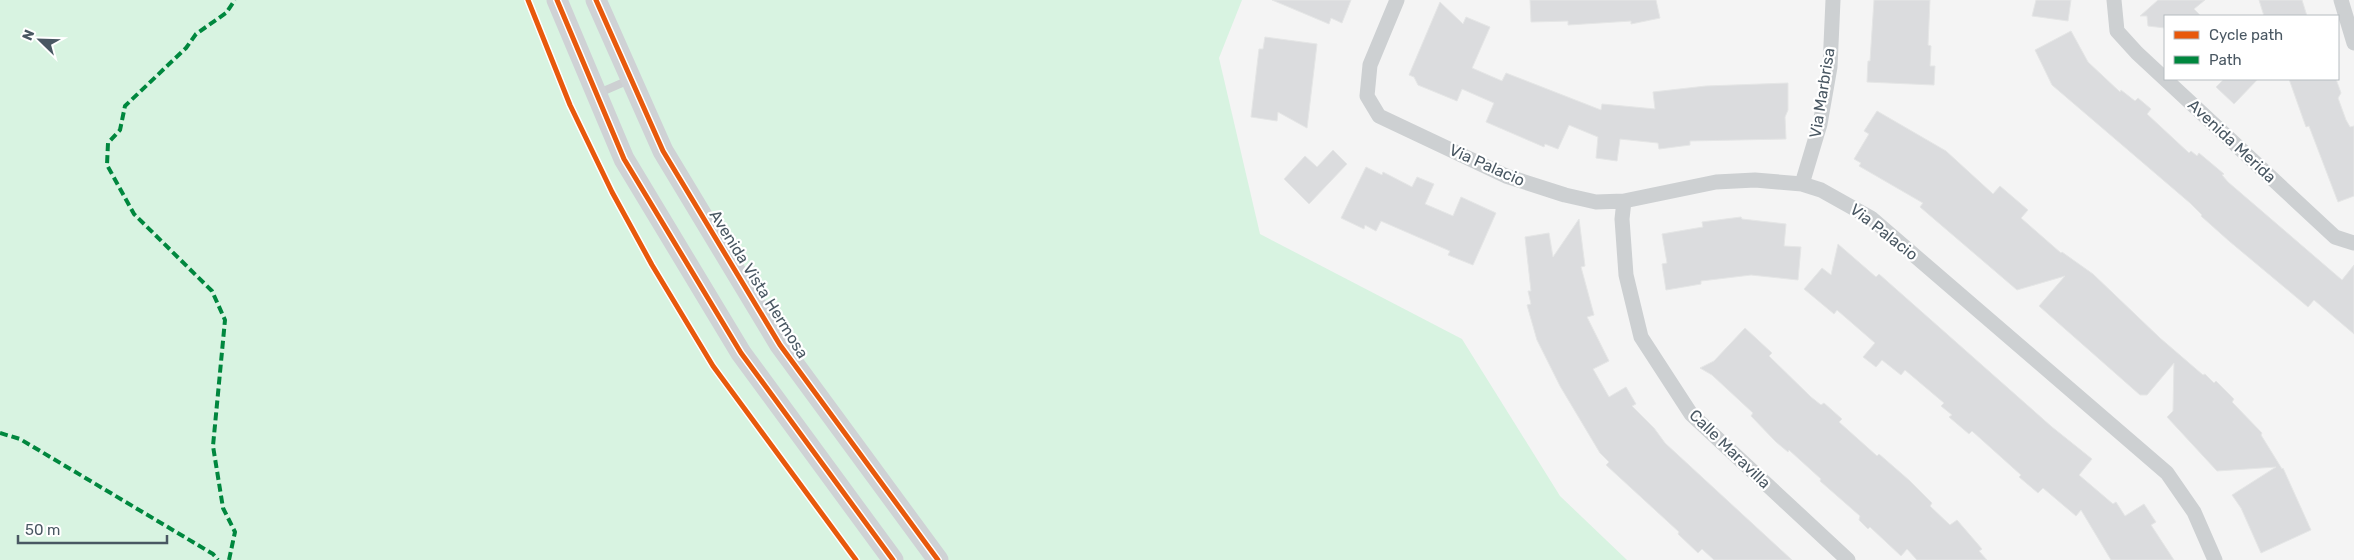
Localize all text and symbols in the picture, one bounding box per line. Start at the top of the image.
north arrow [15,15,65,65]
legend [2164,15,2339,80]
text: Cycle path [2209,26,2283,44]
text: N [19,27,38,43]
street label: Via Marbrisa [1805,47,1839,139]
text: Path [2209,51,2242,69]
street label: Avenida Merida [2184,95,2280,187]
street label: Via Palacio [1446,140,1528,190]
street label: Via Palacio [1846,200,1922,264]
street label: Avenida Vista Hermosa [706,206,812,362]
street label: Calle Maravilla [1685,405,1775,493]
scale bar [18,512,166,544]
text: 50 m [25,521,60,539]

